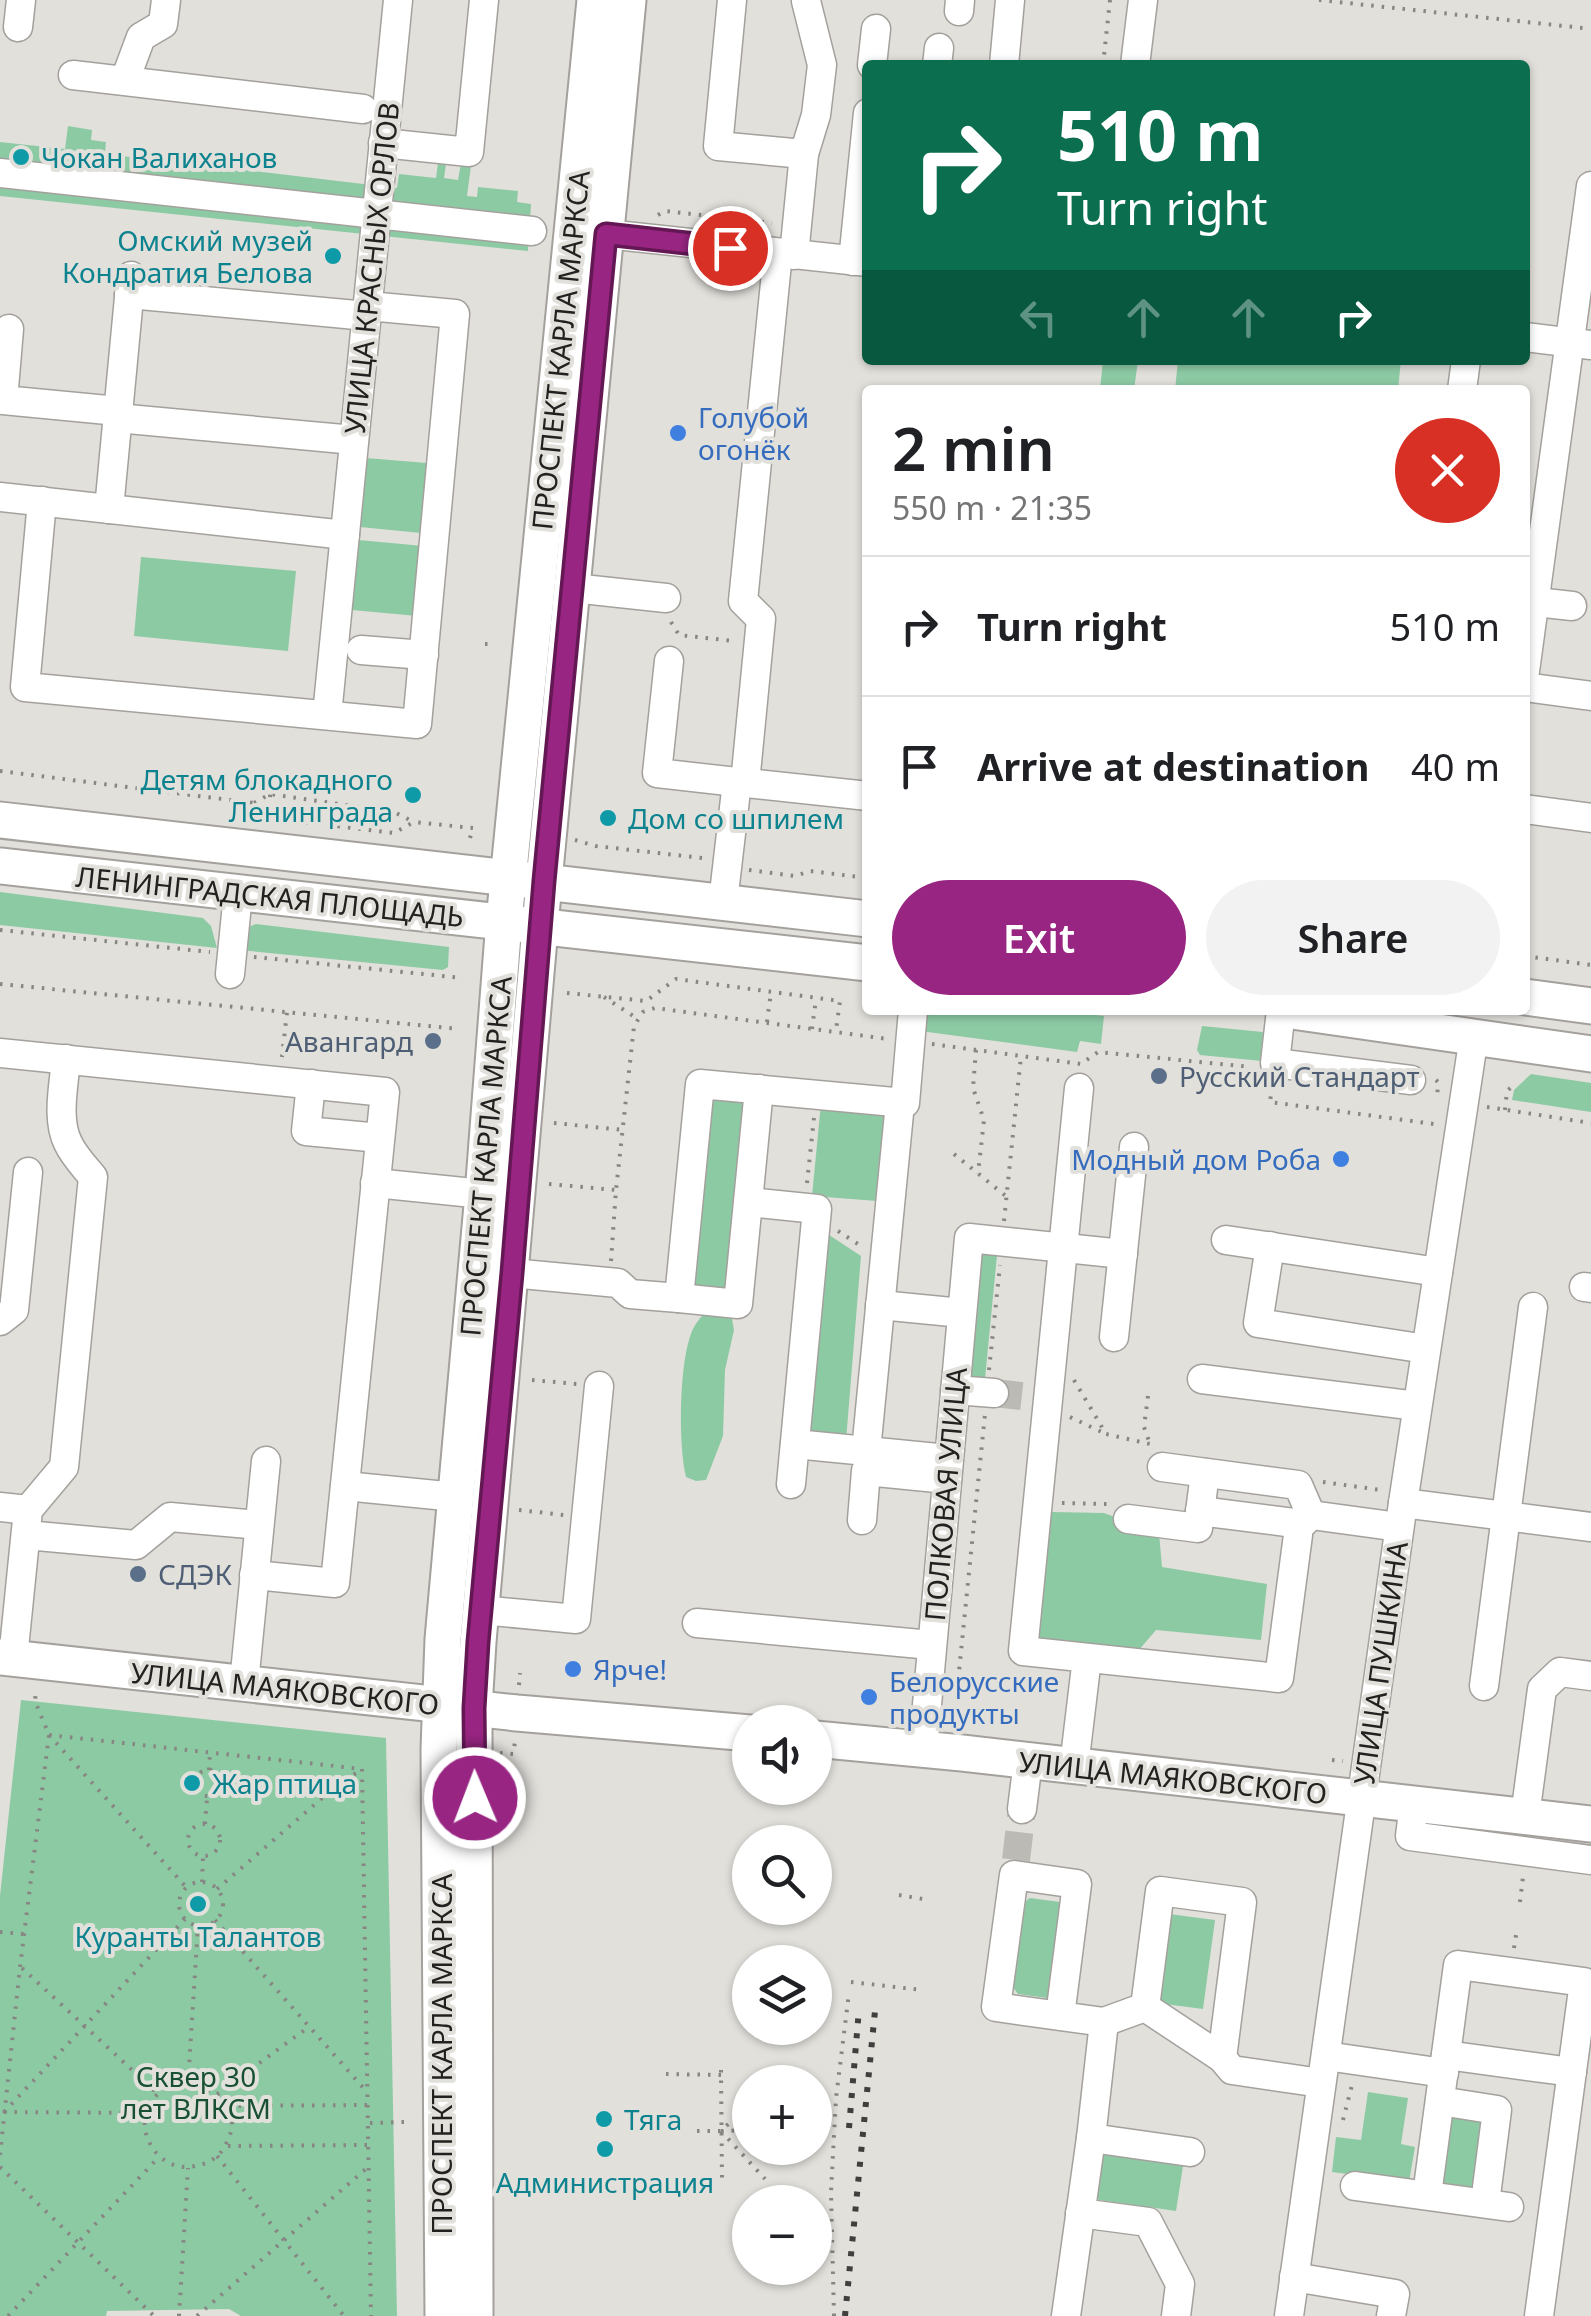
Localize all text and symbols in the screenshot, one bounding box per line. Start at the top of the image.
text: 510 m [1057,86,1264,182]
street label: УЛИЦА КРАСНЫХ ОРЛОВ [335,100,407,436]
icon: right [892,100,1022,230]
place label: Чокан Валиханов [41,138,277,176]
marker: Чокан Валиханов [10,146,32,168]
street label: ПРОСПЕКТ КАРЛА МАРКСА [522,168,598,532]
text: Turn right [1057,177,1268,238]
pin [688,206,773,291]
place label: Омский музей Кондратия Белова [62,221,313,291]
icon: arrive [703,221,758,276]
marker: Омский музей Кондратия Белова [322,245,344,267]
icon: left [1011,290,1066,345]
icon: ahead [1116,290,1171,345]
icon: ahead [1221,290,1276,345]
icon: right [1326,290,1381,345]
place label: Голубой огонёк [698,398,809,468]
text: 2 min [892,407,1055,489]
button: close [1395,418,1500,523]
marker: Голубой огонёк [667,422,689,444]
text: 550 m · 21:35 [892,486,1092,529]
icon: right [892,599,947,654]
text: Turn right [977,600,1167,652]
text: 510 m [1389,600,1500,652]
icon: arrive [892,739,947,794]
text: Arrive at destination [977,740,1369,792]
text: 40 m [1411,740,1500,792]
place label: Детям блокадного Ленинграда [140,760,393,830]
marker: Детям блокадного Ленинграда [402,784,424,806]
place label: Дом со шпилем [628,799,844,837]
marker: Дом со шпилем [597,807,619,829]
street label: ЛЕНИНГРАДСКАЯ ПЛОЩАДЬ [74,857,466,935]
button: Exit [892,880,1186,995]
button: Share [1206,880,1500,995]
street label: ПРОСПЕКТ КАРЛА МАРКСА [450,974,520,1338]
place label: Авангард [285,1022,413,1060]
marker: Авангард [422,1030,444,1052]
place label: Русский Стандарт [1179,1057,1420,1095]
marker: Русский Стандарт [1148,1065,1170,1087]
place label: Модный дом Роба [1071,1140,1321,1178]
marker: Модный дом Роба [1330,1148,1352,1170]
street label: ПОЛКОВАЯ УЛИЦА [915,1365,975,1622]
street label: УЛИЦА ПУШКИНА [1344,1539,1416,1787]
place label: СДЭК [158,1555,232,1593]
marker: СДЭК [127,1563,149,1585]
place label: Ярче! [593,1650,667,1688]
street label: УЛИЦА МАЯКОВСКОГО [129,1653,441,1723]
marker: Ярче! [562,1658,584,1680]
place label: Белорусские продукты [889,1662,1059,1732]
marker: Белорусские продукты [858,1686,880,1708]
map controls [732,1705,832,2285]
button: sound [732,1705,832,1805]
street label: УЛИЦА МАЯКОВСКОГО [1017,1742,1329,1812]
position arrow [423,1746,527,1850]
place label: Жар птица [212,1764,357,1802]
marker: Жар птица [181,1772,203,1794]
button: search [732,1825,832,1925]
street label: ПРОСПЕКТ КАРЛА МАРКСА [422,1873,460,2235]
marker: Куранты Талантов [187,1893,209,1915]
place label: Куранты Талантов [74,1917,322,1955]
button: layers [732,1945,832,2045]
park label: Сквер 30 лет ВЛКСМ [121,2057,271,2127]
button: + [732,2065,832,2165]
place label: Тяга [624,2100,682,2138]
marker: Тяга [593,2108,615,2130]
marker: Администрация [594,2138,616,2160]
place label: Администрация [496,2163,714,2201]
button: − [732,2185,832,2285]

